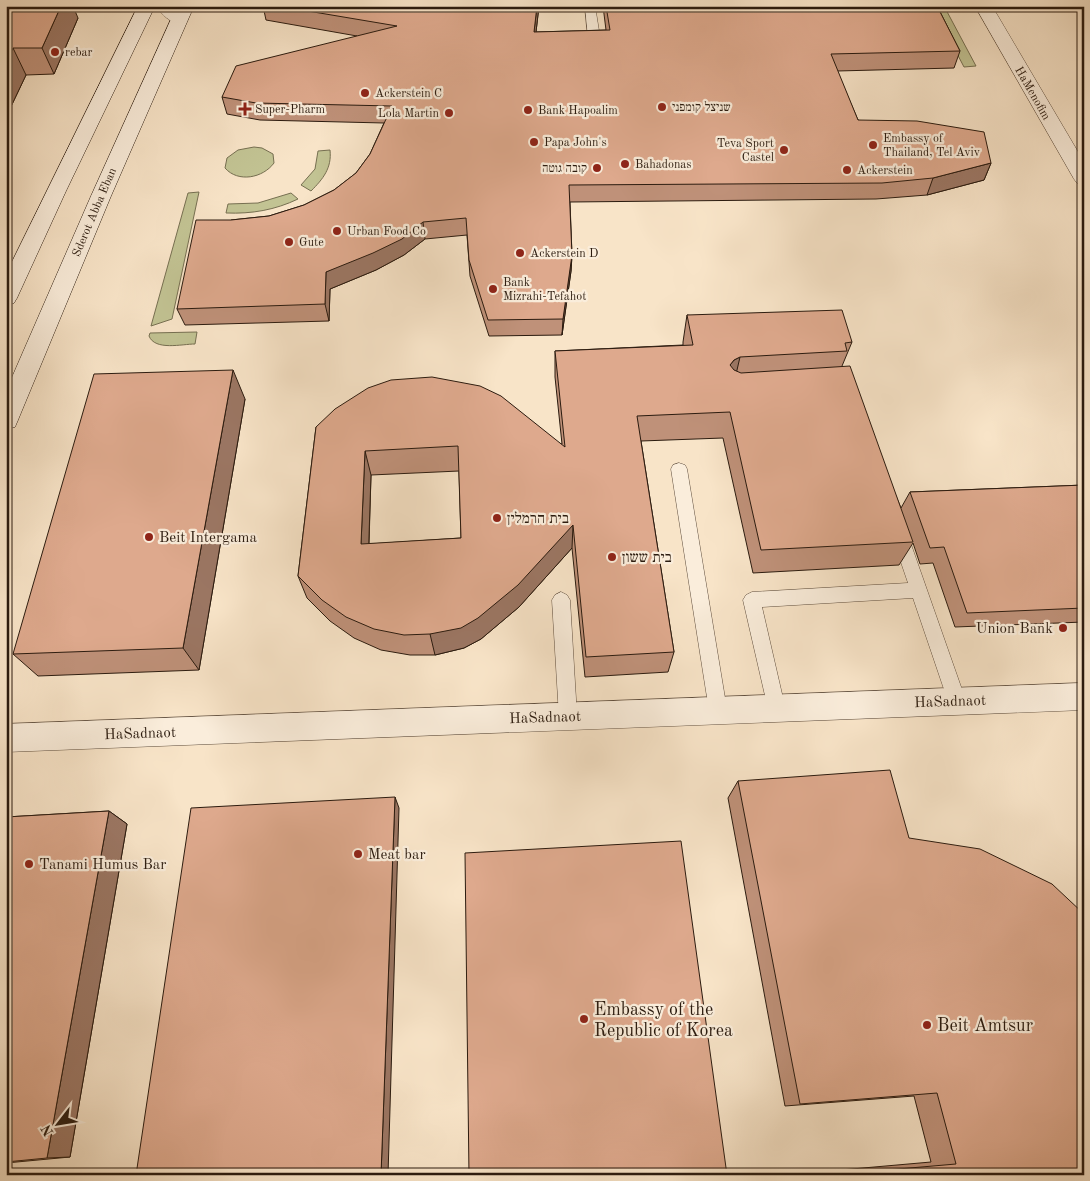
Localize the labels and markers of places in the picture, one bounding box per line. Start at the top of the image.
marker: rebar [49,46,61,58]
place label: rebar [65,47,93,59]
marker: Ackerstein C [359,87,371,99]
place label: Ackerstein C [375,88,442,100]
place label: שניצל קומפני [672,100,731,114]
marker: שניצל קומפני [656,101,668,113]
marker: Super-Pharm [239,103,251,115]
place label: Super-Pharm [255,104,325,116]
marker: Bank Hapoalim [522,104,534,116]
place label: Bank Hapoalim [538,105,618,117]
marker: Lola Martin [443,107,455,119]
place label: Lola Martin [378,108,440,120]
place label: Embassy of Thailand, Tel Aviv [883,133,981,159]
marker: Papa John's [528,136,540,148]
place label: Papa John's [544,137,607,149]
place label: Teva Sport Castel [717,138,774,164]
marker: Embassy of Thailand, Tel Aviv [867,139,879,151]
marker: Teva Sport Castel [778,144,790,156]
marker: Bahadonas [619,158,631,170]
place label: Bahadonas [635,159,692,171]
marker: קובה גוטה [591,162,603,174]
place label: קובה גוטה [542,163,587,175]
marker: Ackerstein [841,164,853,176]
place label: Ackerstein [857,165,913,177]
marker: Urban Food Co [331,225,343,237]
place label: Urban Food Co [347,226,426,238]
marker: Gute [283,236,295,248]
place label: Gute [299,237,324,249]
marker: Ackerstein D [514,247,526,259]
place label: Ackerstein D [530,248,598,260]
place label: Bank Mizrahi-Tefahot [503,277,586,303]
marker: Bank Mizrahi-Tefahot [487,283,499,295]
place label: בית הרמלין [507,511,569,527]
marker: בית הרמלין [491,512,503,524]
marker: Beit Intergama [143,531,155,543]
place label: Beit Intergama [159,531,257,546]
marker: בית ששון [606,551,618,563]
place label: בית ששון [622,551,672,566]
place label: Union Bank [976,622,1053,637]
marker: Union Bank [1057,622,1069,634]
marker: Meat bar [352,848,364,860]
place label: Meat bar [368,848,426,863]
marker: Tanami Humus Bar [23,858,35,870]
place label: Tanami Humus Bar [39,858,166,873]
place label: Embassy of the Republic of Korea [594,1001,733,1040]
marker: Embassy of the Republic of Korea [578,1013,590,1025]
place label: Beit Amtsur [937,1017,1034,1035]
marker: Beit Amtsur [921,1019,933,1031]

